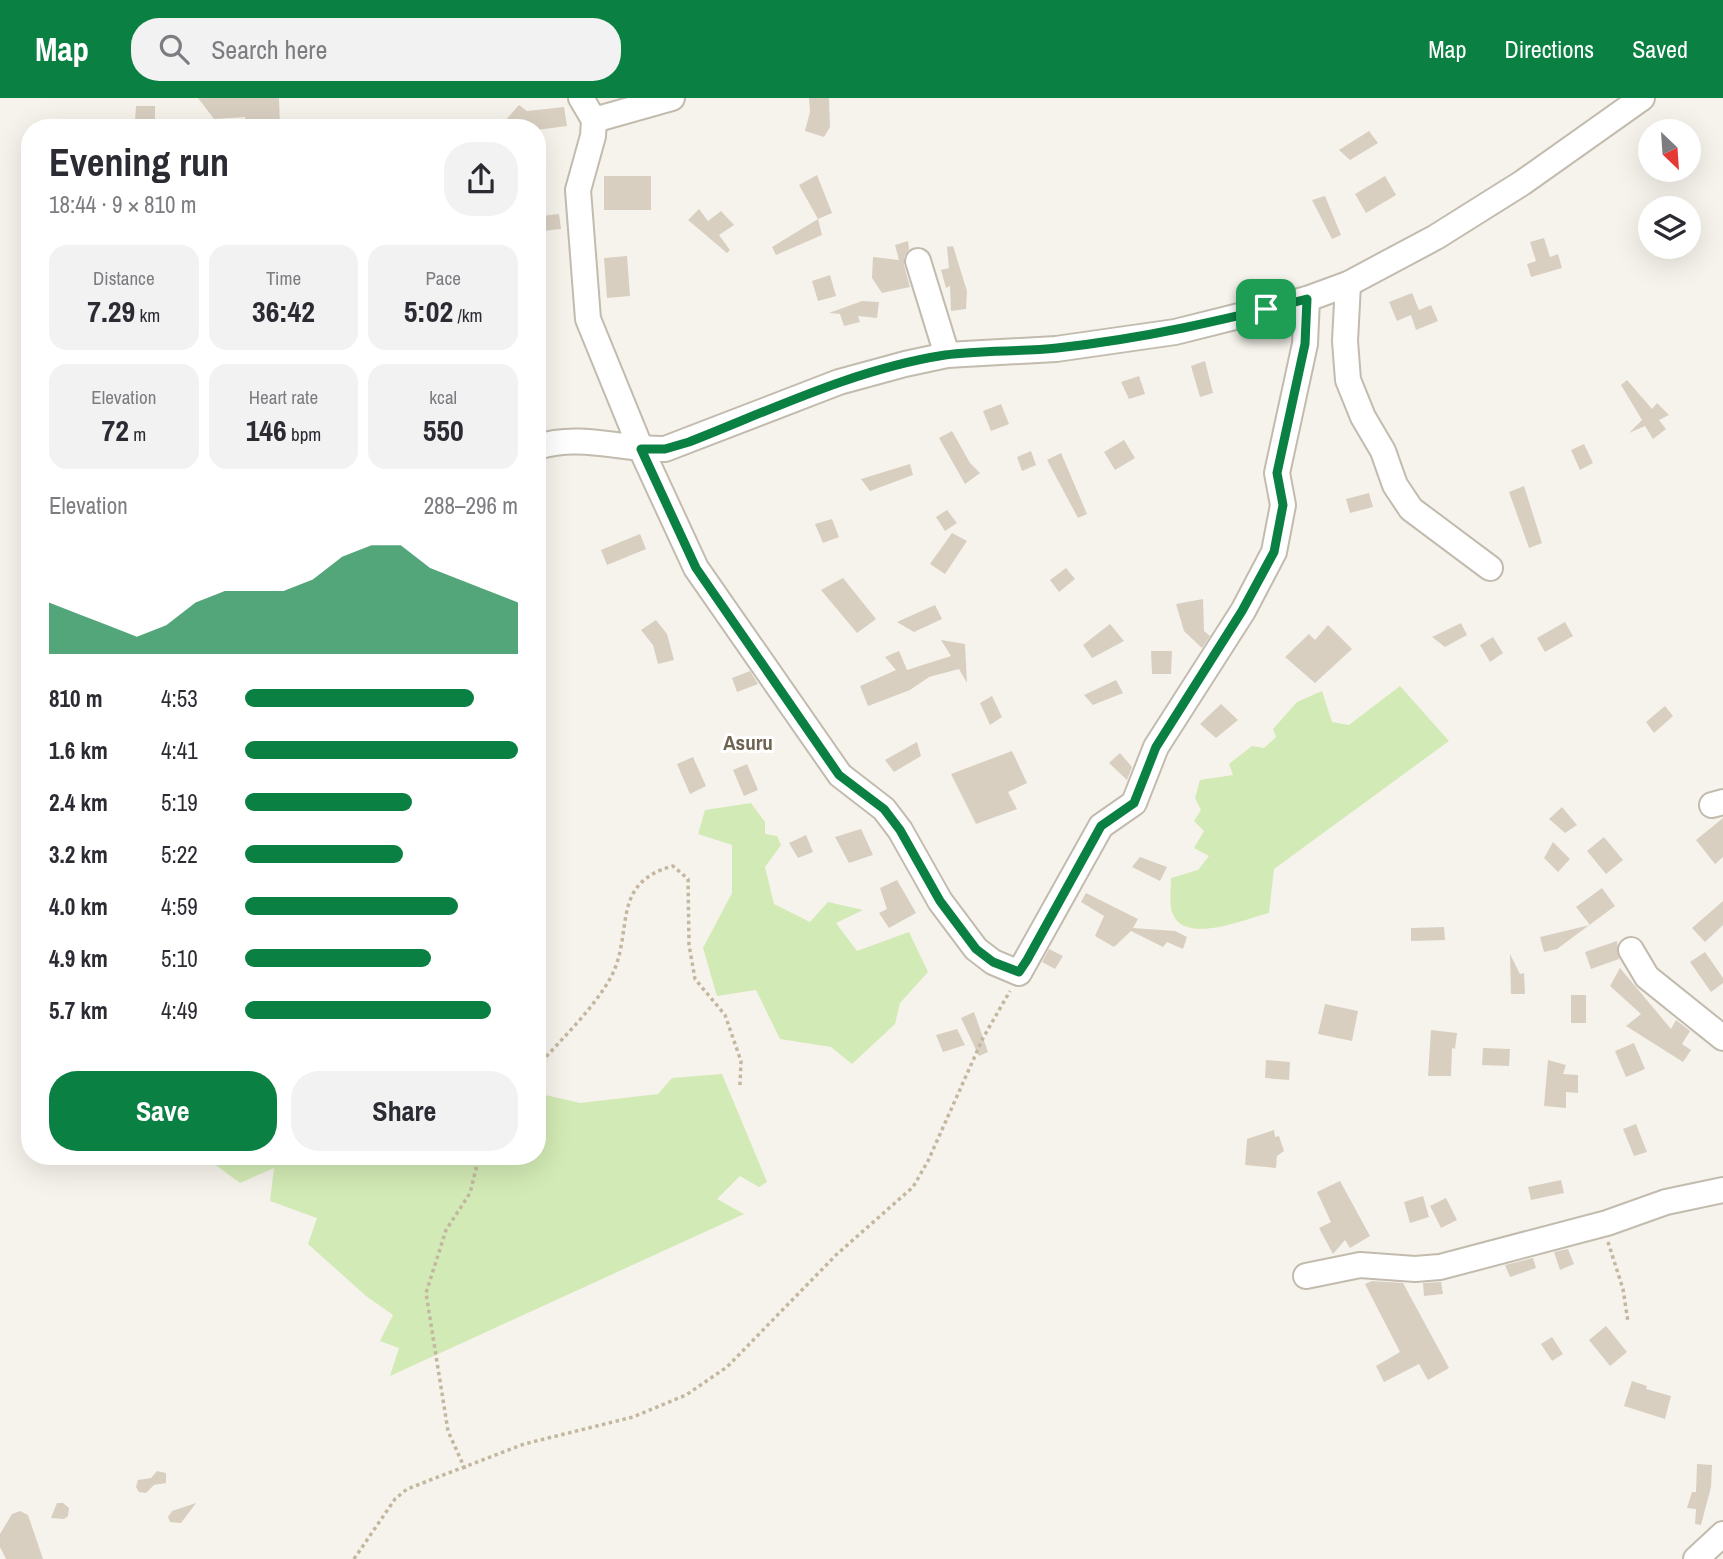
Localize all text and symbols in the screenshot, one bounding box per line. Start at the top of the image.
search box [131,18,621,81]
text: Map [35,27,89,71]
icon: search [155,30,193,68]
text: Search here [211,32,327,67]
text: Map [1428,33,1466,65]
text: Directions [1504,33,1594,65]
text: Saved [1632,33,1688,65]
north arrow [1638,119,1701,182]
map controls [1638,119,1701,259]
text: Evening run [49,137,229,188]
button: share [444,142,518,216]
text: 18:44 · 9 × 810 m [49,189,196,220]
button: layers [1638,196,1701,259]
text: Distance [93,265,155,291]
text: Time [266,265,301,291]
text: Pace [425,265,461,291]
pin [1236,279,1296,339]
icon: arrive [1247,290,1285,328]
text: 7.29 [87,291,135,331]
text: 36:42 [252,291,315,331]
text: 5:02 [404,291,453,331]
text: km [135,302,160,328]
text: /km [453,302,483,328]
text: Elevation [91,384,156,410]
text: Heart rate [249,384,318,410]
text: kcal [429,384,457,410]
text: 72 [101,410,129,450]
text: 146 [246,410,287,450]
text: 550 [423,410,464,450]
text: m [129,421,146,447]
text: bpm [287,421,321,447]
text: Elevation [49,490,128,521]
text: 288–296 m [424,490,518,521]
text: 810 m [49,683,102,714]
text: 4:53 [161,683,198,714]
district label: Asuru [723,728,773,757]
text: 1.6 km [49,735,108,766]
text: 4:41 [161,735,198,766]
text: 2.4 km [49,787,108,818]
text: 5:19 [161,787,198,818]
text: 3.2 km [49,839,108,870]
text: 5:22 [161,839,198,870]
text: 4.0 km [49,891,108,922]
text: 4:59 [161,891,198,922]
text: 4.9 km [49,943,108,974]
text: 5:10 [161,943,198,974]
text: 5.7 km [49,995,108,1026]
text: 4:49 [161,995,198,1026]
button: Save [49,1071,277,1151]
button: Share [291,1071,518,1151]

